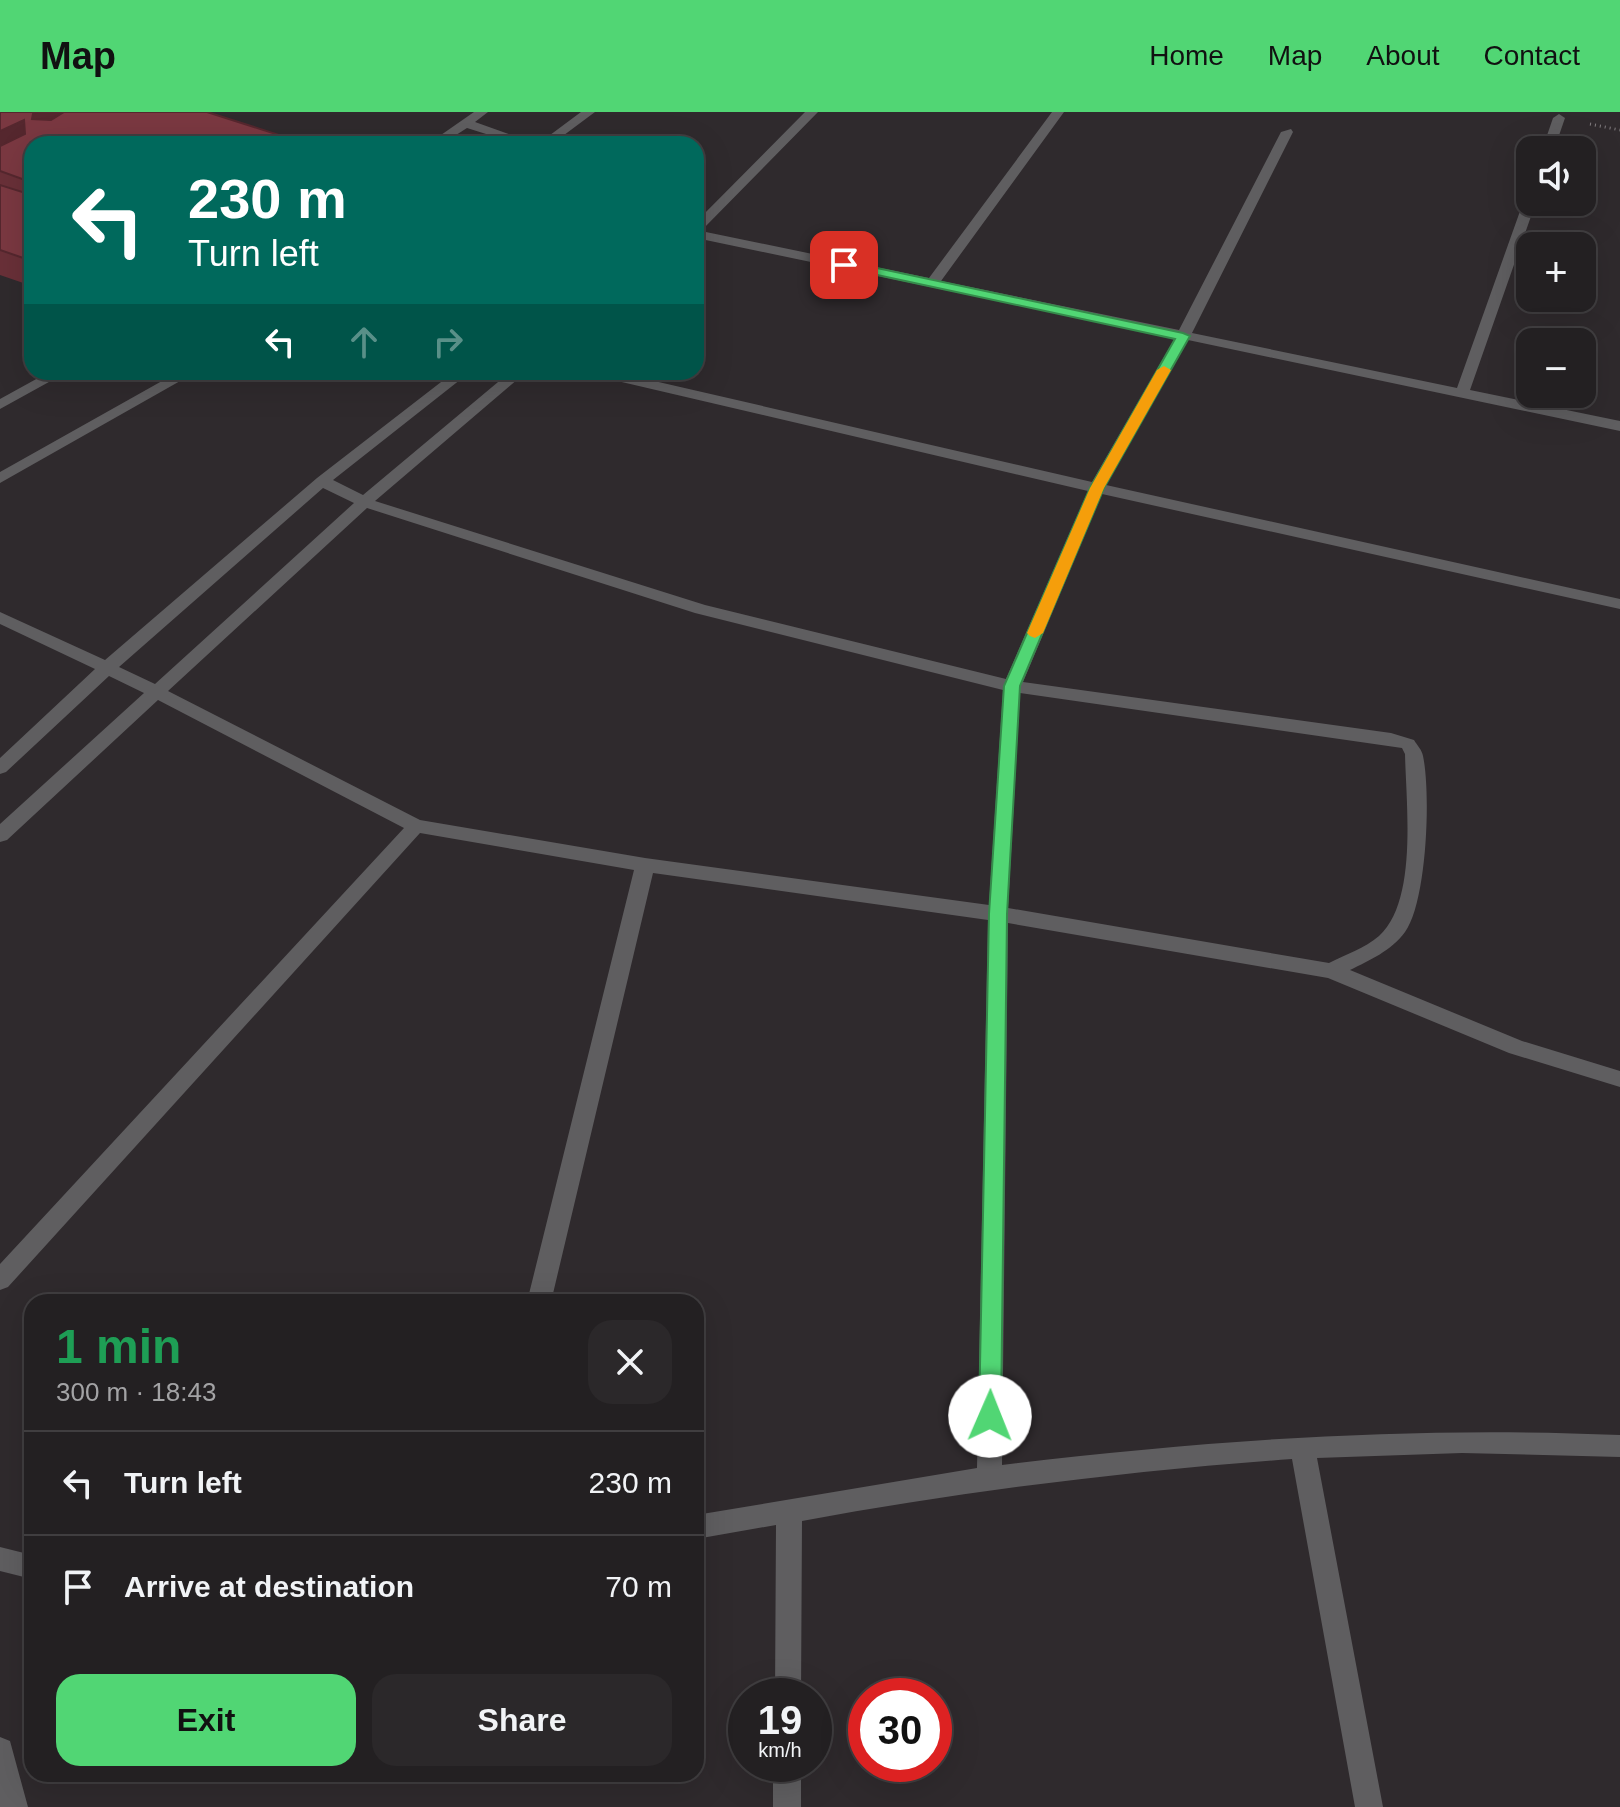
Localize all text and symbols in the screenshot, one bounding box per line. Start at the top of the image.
text: Map [40,35,116,77]
text: Home [1149,40,1224,71]
text: Map [1268,40,1322,71]
text: About [1366,40,1440,71]
text: Contact [1484,40,1580,71]
map controls [1516,136,1596,408]
button: sound [1516,136,1596,216]
text: 230 m [188,167,347,230]
icon: left [56,168,160,272]
pin [810,231,878,299]
button: + [1516,232,1596,312]
text: Turn left [188,233,319,274]
icon: arrive [822,243,866,287]
icon: left [258,320,302,364]
icon: ahead [342,320,386,364]
icon: right [426,320,470,364]
button: − [1516,328,1596,408]
text: 1 min [56,1320,181,1373]
button: close [588,1320,672,1404]
position arrow [948,1374,1032,1458]
text: 300 m · 18:43 [56,1377,216,1407]
icon: left [56,1461,100,1505]
text: Turn left [124,1466,242,1499]
text: 230 m [589,1466,672,1499]
icon: arrive [56,1565,100,1609]
text: Arrive at destination [124,1570,414,1603]
text: 70 m [605,1570,672,1603]
button: Exit [56,1674,356,1766]
button: Share [372,1674,672,1766]
speed limit sign: 30 [848,1678,952,1782]
text: 19 [758,1698,802,1742]
text: km/h [758,1739,802,1761]

